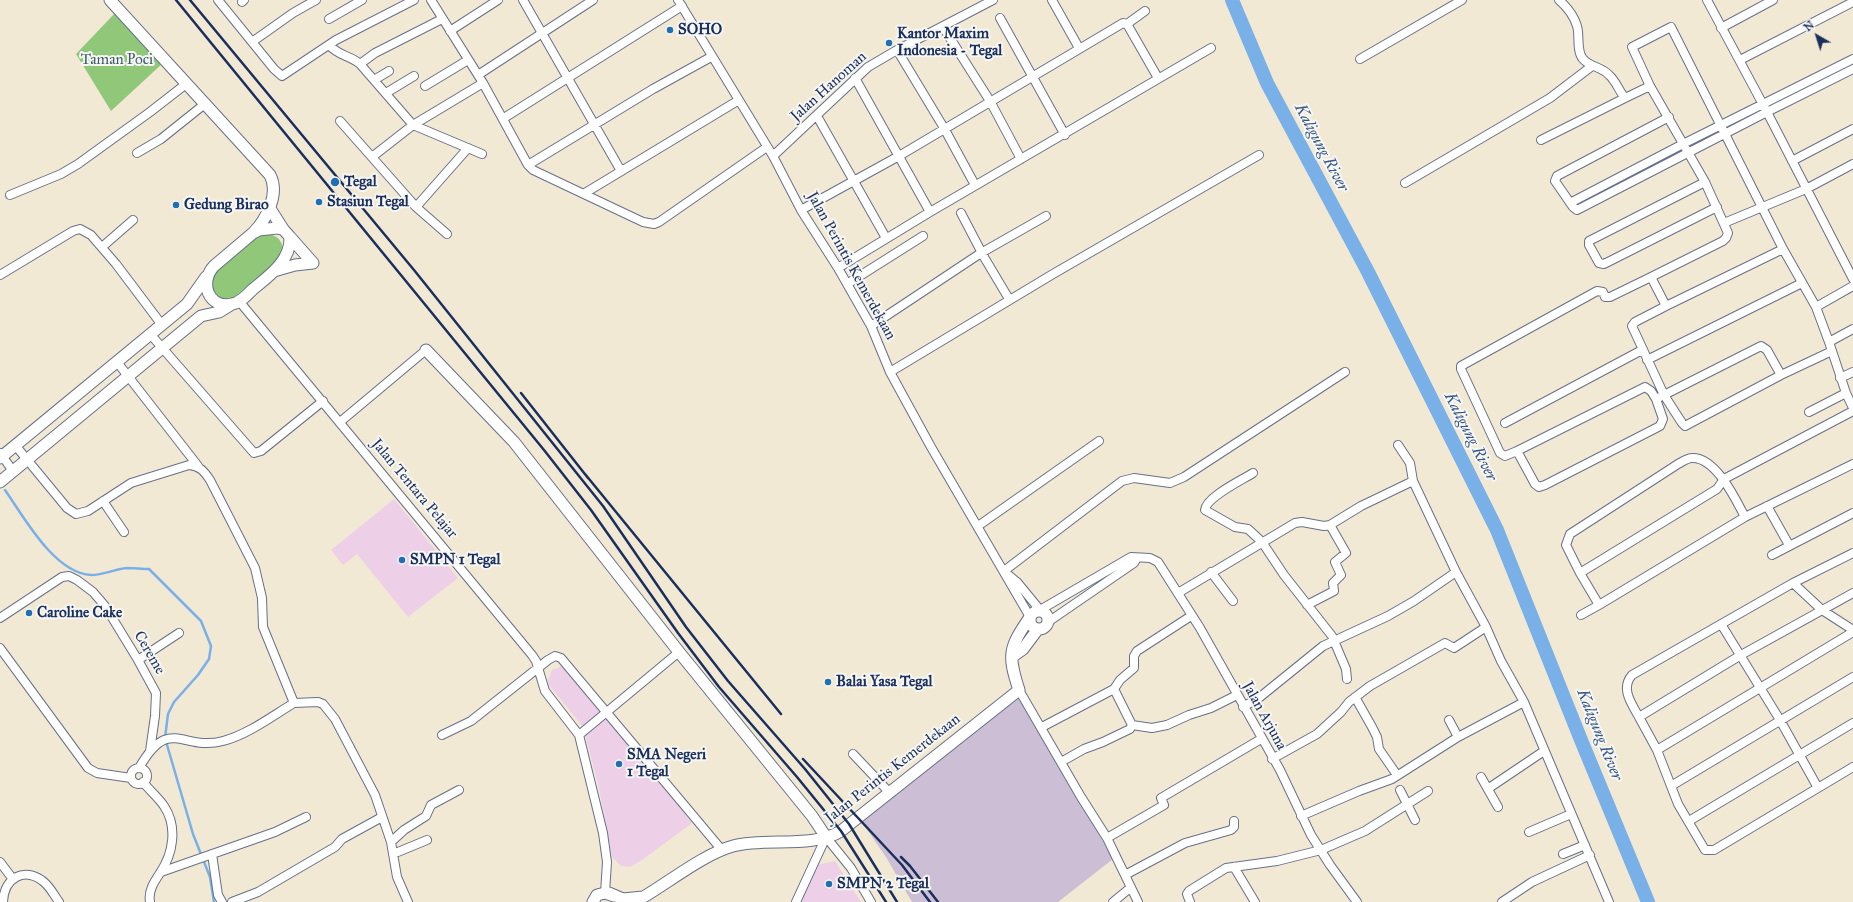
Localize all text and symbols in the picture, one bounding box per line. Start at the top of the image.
north arrow [1797,16,1837,56]
text: N [1801,18,1817,34]
place label: SOHO [678,21,722,39]
marker: SOHO [665,25,675,35]
place label: Kantor Maxim Indonesia - Tegal [897,25,1002,60]
marker: Kantor Maxim Indonesia - Tegal [884,38,894,48]
street label: Jalan Hanoman [787,48,871,126]
park label: Taman Poci [81,51,153,69]
water label: Kaligung River [1290,101,1352,195]
place label: Tegal [344,173,377,191]
marker: Tegal [329,176,341,188]
street label: Jalan Perintis Kemerdekaan [803,189,899,343]
place label: Stasiun Tegal [327,193,409,211]
place label: Gedung Birao [184,196,269,214]
marker: Stasiun Tegal [314,197,324,207]
marker: Gedung Birao [171,200,181,210]
water label: Kaligung River [1439,389,1501,485]
street label: Jalan Tentara Pelajar [367,436,461,542]
place label: SMPN 1 Tegal [410,551,500,569]
marker: SMPN 1 Tegal [397,555,407,565]
place label: Caroline Cake [37,604,122,622]
marker: Caroline Cake [24,608,34,618]
street label: Cereme [129,628,169,678]
place label: Balai Yasa Tegal [836,673,933,691]
marker: Balai Yasa Tegal [823,677,833,687]
street label: Jalan Arjuna [1238,679,1290,753]
water label: Kaligung River [1572,686,1626,784]
street label: Jalan Perintis Kemerdekaan [822,711,964,827]
place label: SMA Negeri 1 Tegal [627,746,706,781]
marker: SMA Negeri 1 Tegal [614,759,624,769]
place label: SMPN 2 Tegal [837,875,929,893]
marker: SMPN 2 Tegal [824,879,834,889]

